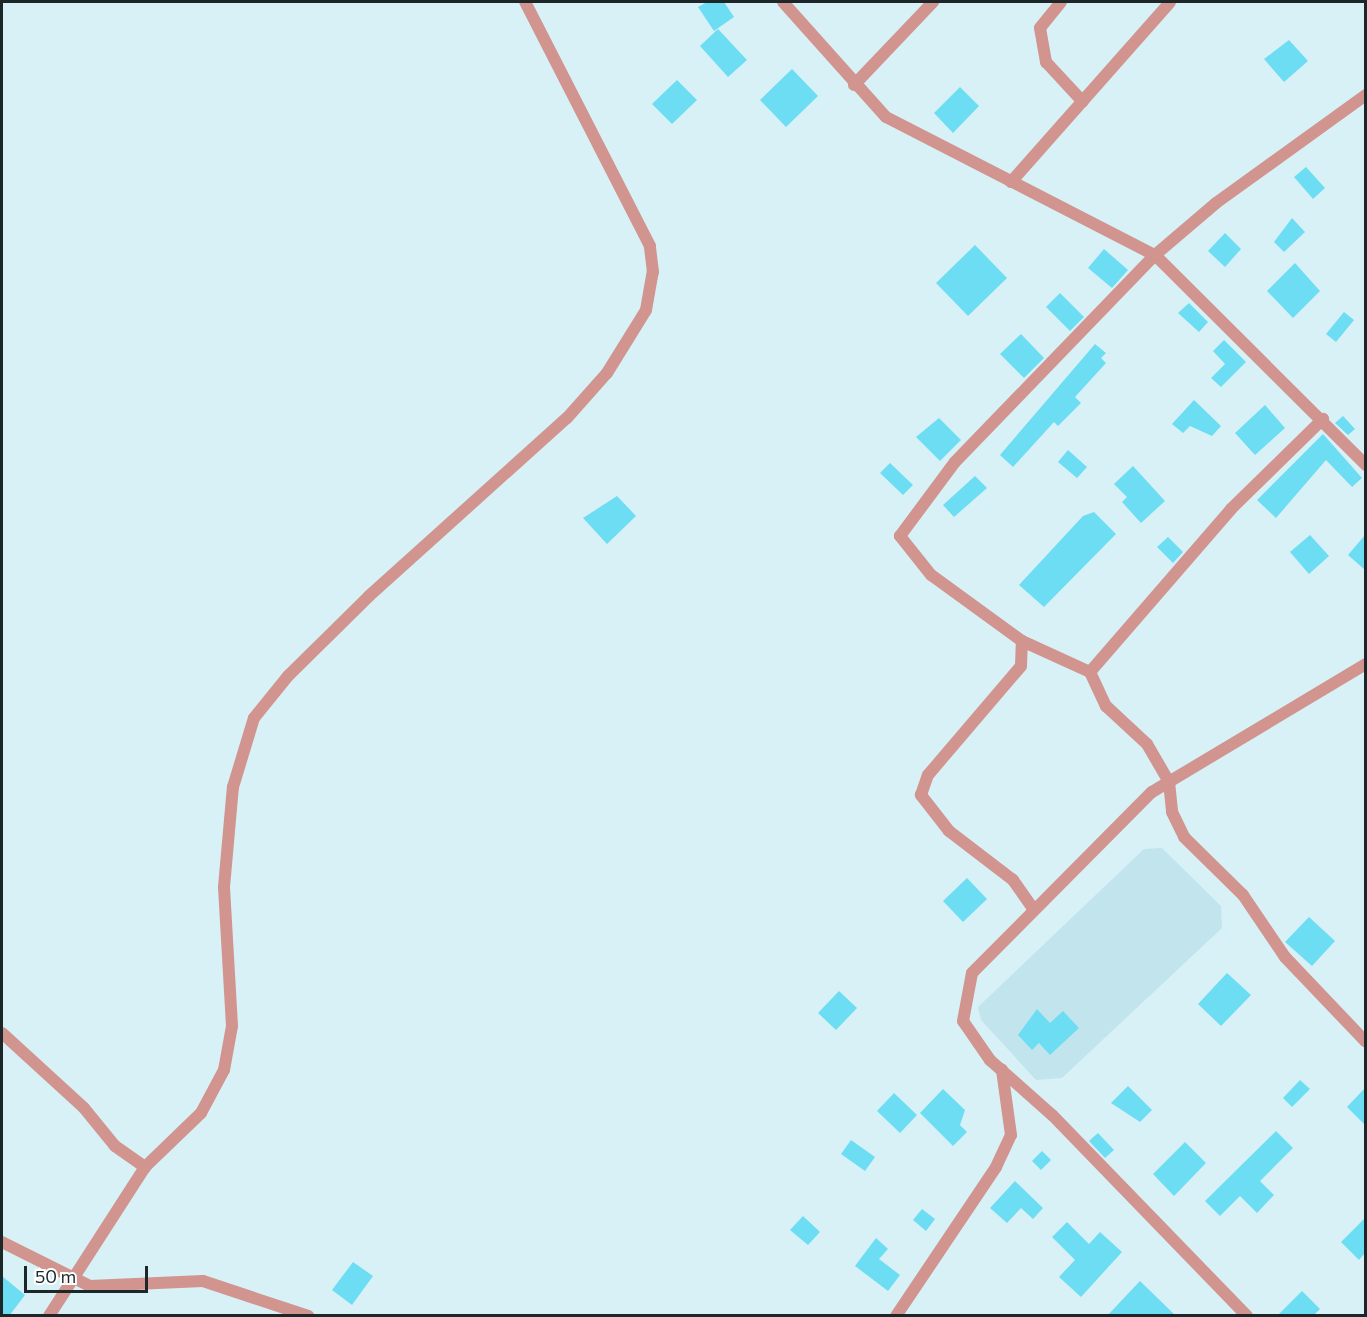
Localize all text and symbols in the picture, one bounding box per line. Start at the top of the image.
scale bar [27,1254,152,1292]
text: 50 m [35,1265,76,1287]

